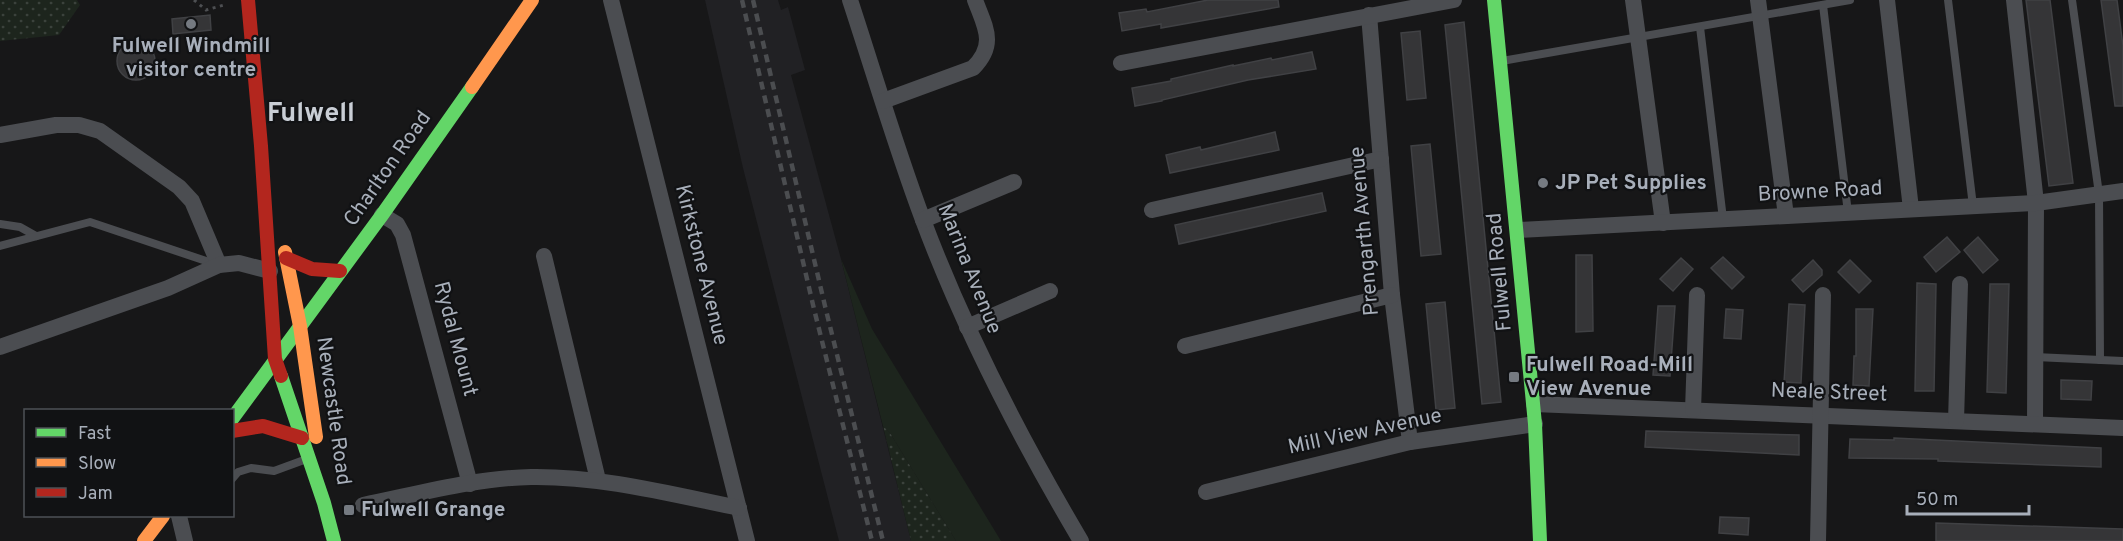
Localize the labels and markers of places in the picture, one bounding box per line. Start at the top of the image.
marker: Fulwell Windmill visitor centre [184,17,198,31]
place label: Fulwell Windmill visitor centre [112,33,270,84]
place label: JP Pet Supplies [1555,170,1707,197]
marker: JP Pet Supplies [1536,176,1550,190]
place label: Fulwell Road-Mill View Avenue [1526,352,1693,403]
marker: Fulwell Road-Mill View Avenue [1507,370,1521,384]
place label: Fulwell Grange [361,497,505,524]
marker: Fulwell Grange [342,503,356,517]

